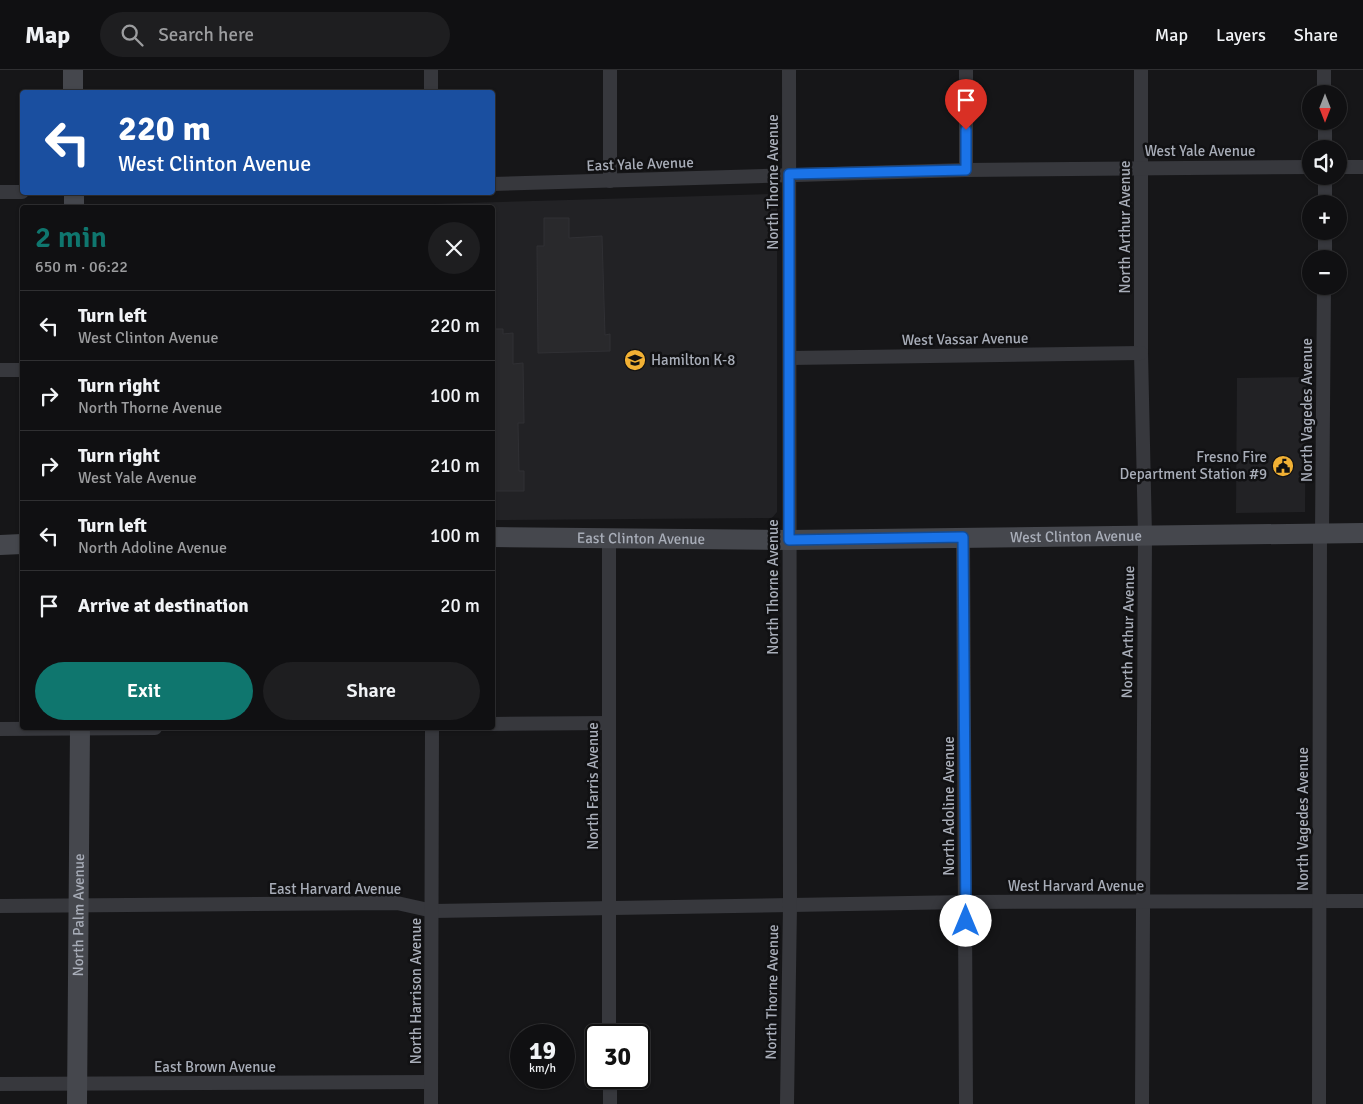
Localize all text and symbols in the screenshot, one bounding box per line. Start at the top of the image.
search box [100,12,450,57]
text: Map [25,20,70,50]
icon: search [118,21,146,49]
text: Search here [158,23,254,47]
text: Map [1155,24,1188,46]
text: Layers [1216,24,1266,46]
text: Share [1294,24,1338,46]
pin [945,79,987,130]
north arrow [1302,85,1348,130]
map controls [1302,85,1347,295]
icon: arrive [952,86,980,114]
text: 220 m [118,107,211,150]
icon: left [35,110,100,175]
street label: North Thorne Avenue [764,114,782,250]
button: sound [1302,140,1347,185]
street label: West Yale Avenue [1144,142,1256,160]
text: West Clinton Avenue [118,150,311,177]
street label: East Yale Avenue [586,153,694,175]
street label: North Arthur Avenue [1116,161,1134,293]
button: + [1302,195,1347,240]
text: 2 min [35,219,107,256]
button: close [428,222,480,274]
button: − [1302,250,1347,295]
text: 650 m · 06:22 [35,257,128,277]
text: Turn left [78,304,147,328]
icon: left [35,312,63,340]
text: 220 m [430,314,480,338]
text: West Clinton Avenue [78,328,219,348]
street label: West Vassar Avenue [901,329,1029,349]
street label: North Vagedes Avenue [1298,338,1316,482]
school or university icon: Hamilton K-8 [623,348,647,372]
place label: Hamilton K-8 [651,351,735,369]
text: Turn right [78,374,160,398]
icon: right [35,382,63,410]
text: 100 m [430,384,480,408]
text: North Thorne Avenue [78,398,222,418]
text: Turn right [78,444,160,468]
place label: Fresno Fire Department Station #9 [1119,448,1267,483]
icon: right [35,452,63,480]
text: 210 m [430,454,480,478]
public building icon: Fresno Fire Department Station #9 [1271,454,1295,478]
text: West Yale Avenue [78,468,197,488]
text: Turn left [78,514,147,538]
street label: North Thorne Avenue [764,519,782,655]
icon: left [35,522,63,550]
text: 100 m [430,524,480,548]
street label: West Clinton Avenue [1010,527,1142,546]
street label: East Clinton Avenue [577,529,705,548]
text: North Adoline Avenue [78,538,227,558]
street label: North Arthur Avenue [1118,565,1138,699]
icon: arrive [35,592,63,620]
text: Arrive at destination [78,594,249,618]
text: 20 m [440,594,480,618]
button: Exit [35,662,253,720]
button: Share [263,662,480,720]
street label: North Farris Avenue [584,722,602,850]
street label: North Adoline Avenue [940,736,958,876]
street label: North Vagedes Avenue [1294,747,1312,891]
street label: North Palm Avenue [69,853,88,977]
street label: West Harvard Avenue [1008,877,1144,895]
street label: East Harvard Avenue [269,880,401,898]
position arrow [939,894,991,946]
street label: North Harrison Avenue [407,918,425,1064]
street label: North Thorne Avenue [762,924,782,1060]
speed limit sign: 30 [585,1024,650,1089]
text: 19 [529,1035,556,1066]
street label: East Brown Avenue [154,1058,276,1076]
text: km/h [529,1061,556,1076]

